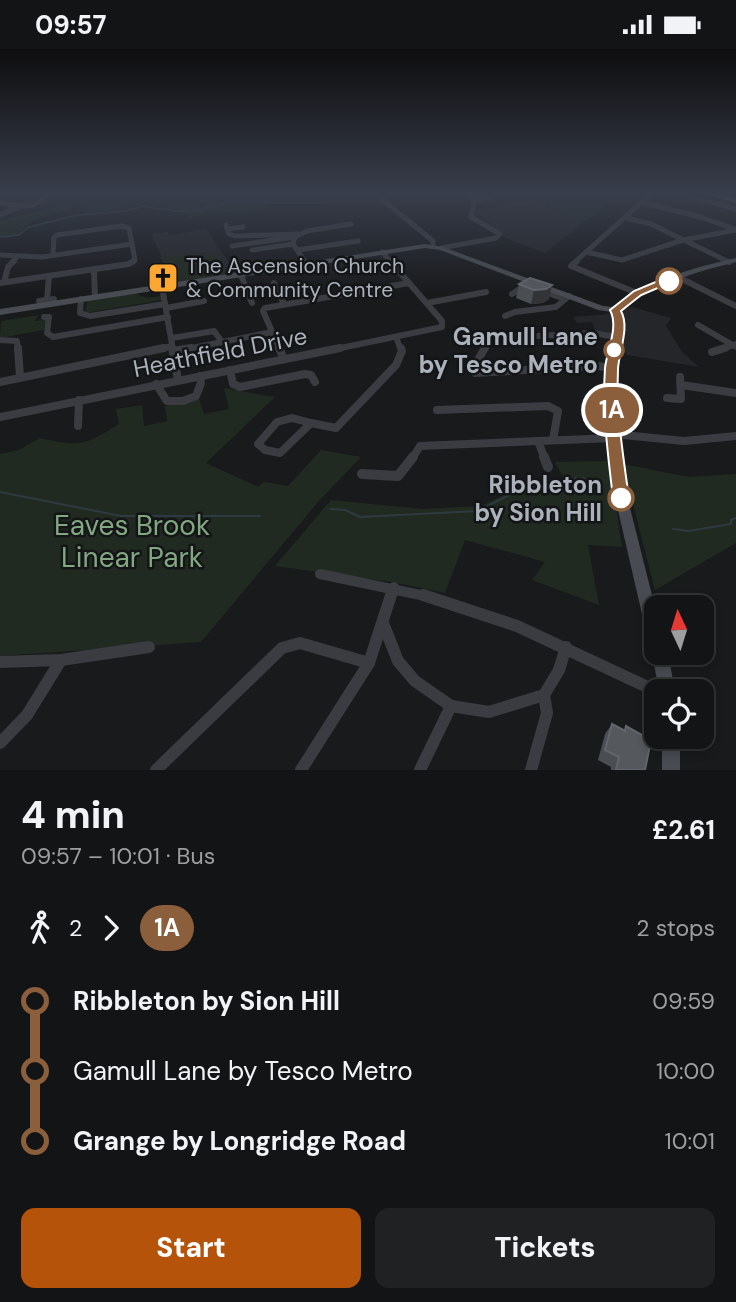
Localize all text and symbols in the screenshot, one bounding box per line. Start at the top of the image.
text: 09:57 [35,8,106,42]
place label: The Ascension Church & Community Centre [186,252,404,304]
church icon: The Ascension Church & Community Centre [146,261,180,295]
unlabelled marker [656,268,682,294]
street label: Heathfield Drive [130,320,310,384]
place label: Gamull Lane by Tesco Metro [419,321,598,380]
marker: Gamull Lane by Tesco Metro [604,340,624,360]
line badge: 1A [580,387,644,433]
text: 1A [599,394,625,425]
place label: Ribbleton by Sion Hill [475,469,602,528]
marker: Ribbleton by Sion Hill [608,485,634,511]
park label: Eaves Brook Linear Park [54,507,210,576]
north arrow [644,595,714,665]
map controls [644,595,714,749]
button: locate [644,679,714,749]
text: 4 min [21,790,125,840]
text: £2.61 [652,813,715,847]
text: 09:57 – 10:01 · Bus [21,841,215,871]
icon: walk [21,909,59,947]
icon: forward [92,909,130,947]
text: 1A [154,912,180,943]
text: 2 [69,913,82,943]
text: 2 stops [636,913,715,943]
text: Ribbleton by Sion Hill [73,984,340,1018]
text: 09:59 [652,986,715,1016]
text: Gamull Lane by Tesco Metro [73,1054,413,1088]
text: 10:00 [656,1056,715,1086]
text: Grange by Longridge Road [73,1124,406,1158]
text: 10:01 [665,1126,715,1156]
button: Start [21,1208,361,1288]
button: Tickets [375,1208,715,1288]

